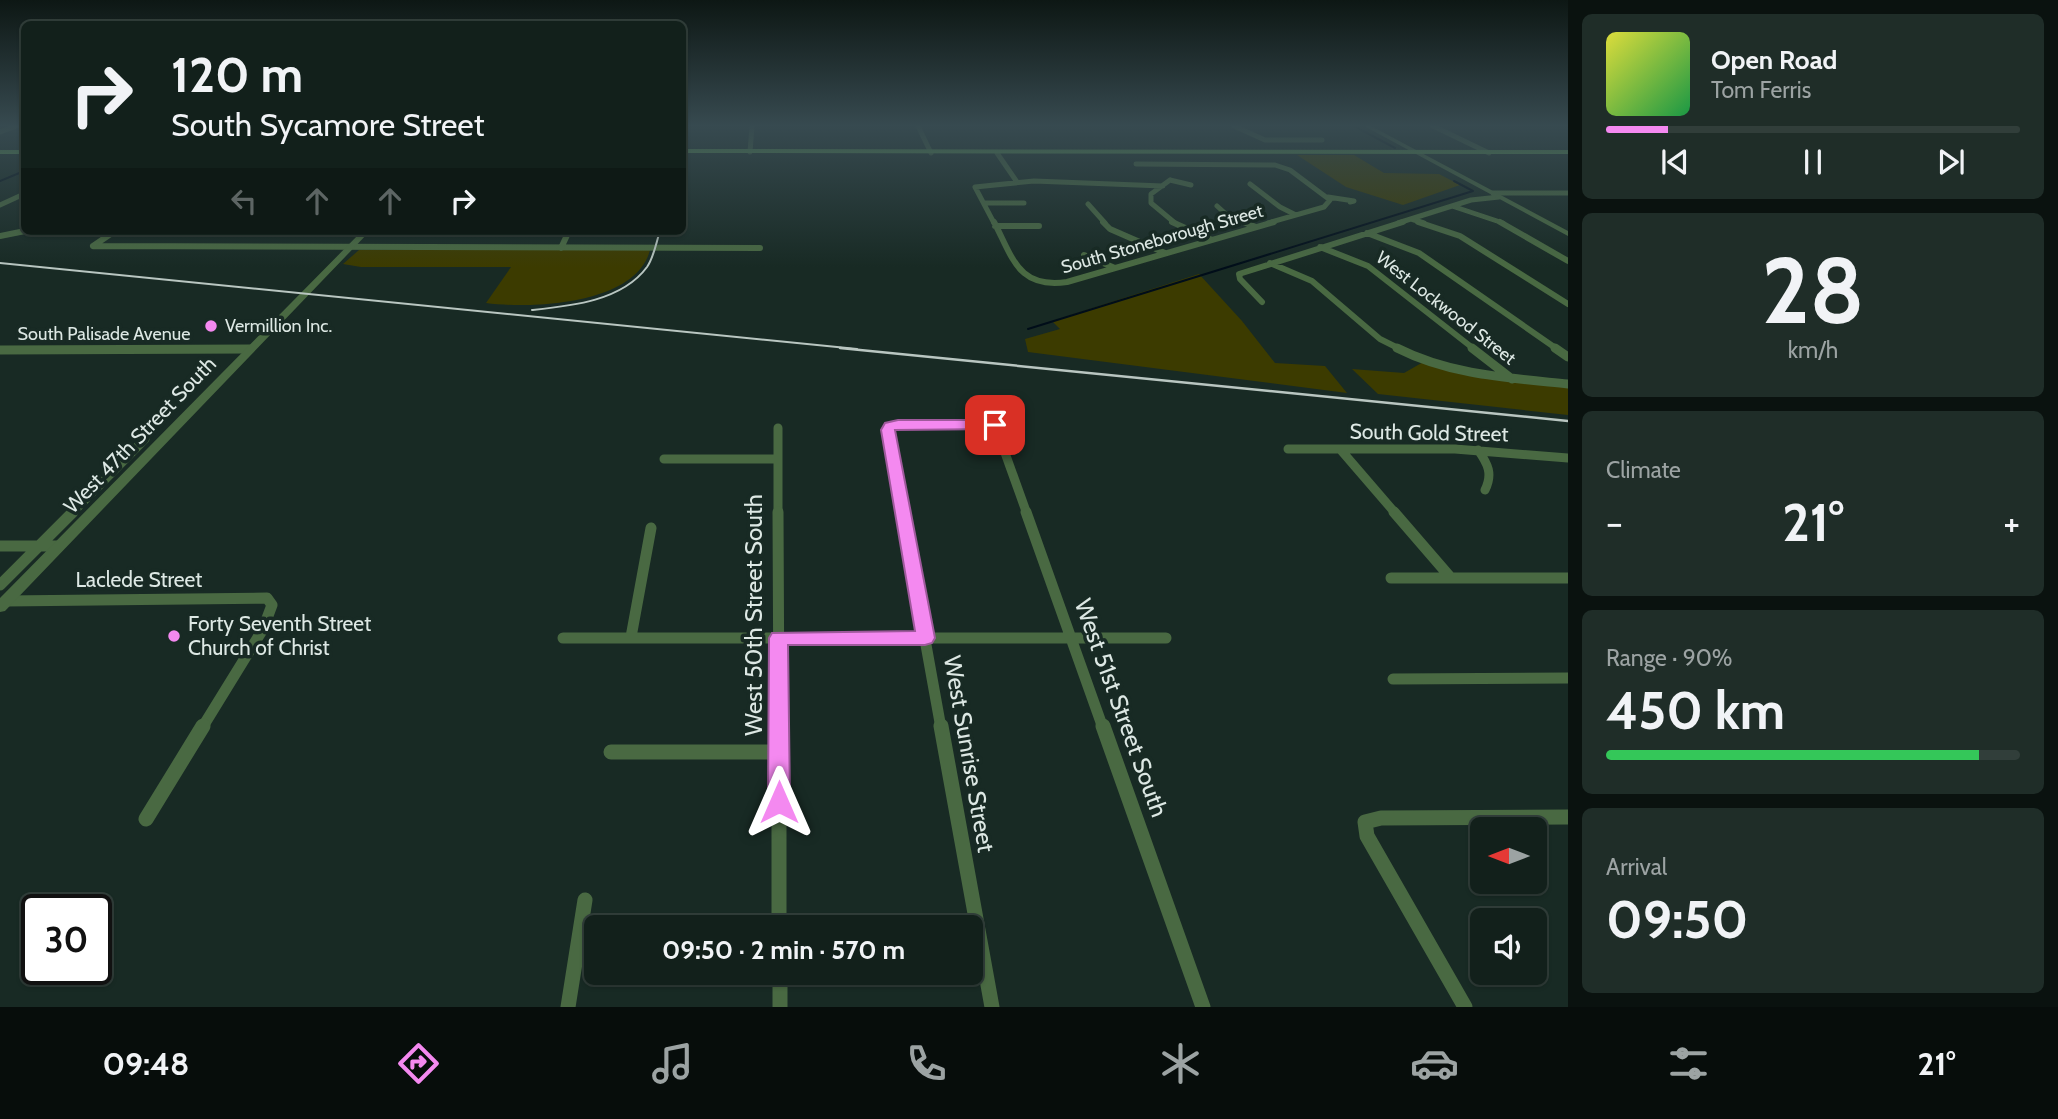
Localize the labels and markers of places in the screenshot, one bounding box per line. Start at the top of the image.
place label: Vermillion Inc. [225,315,332,337]
marker: Vermillion Inc. [203,318,219,334]
pin [965,395,1025,455]
place label: Forty Seventh Street Church of Christ [188,611,371,660]
marker: Forty Seventh Street Church of Christ [166,628,182,644]

